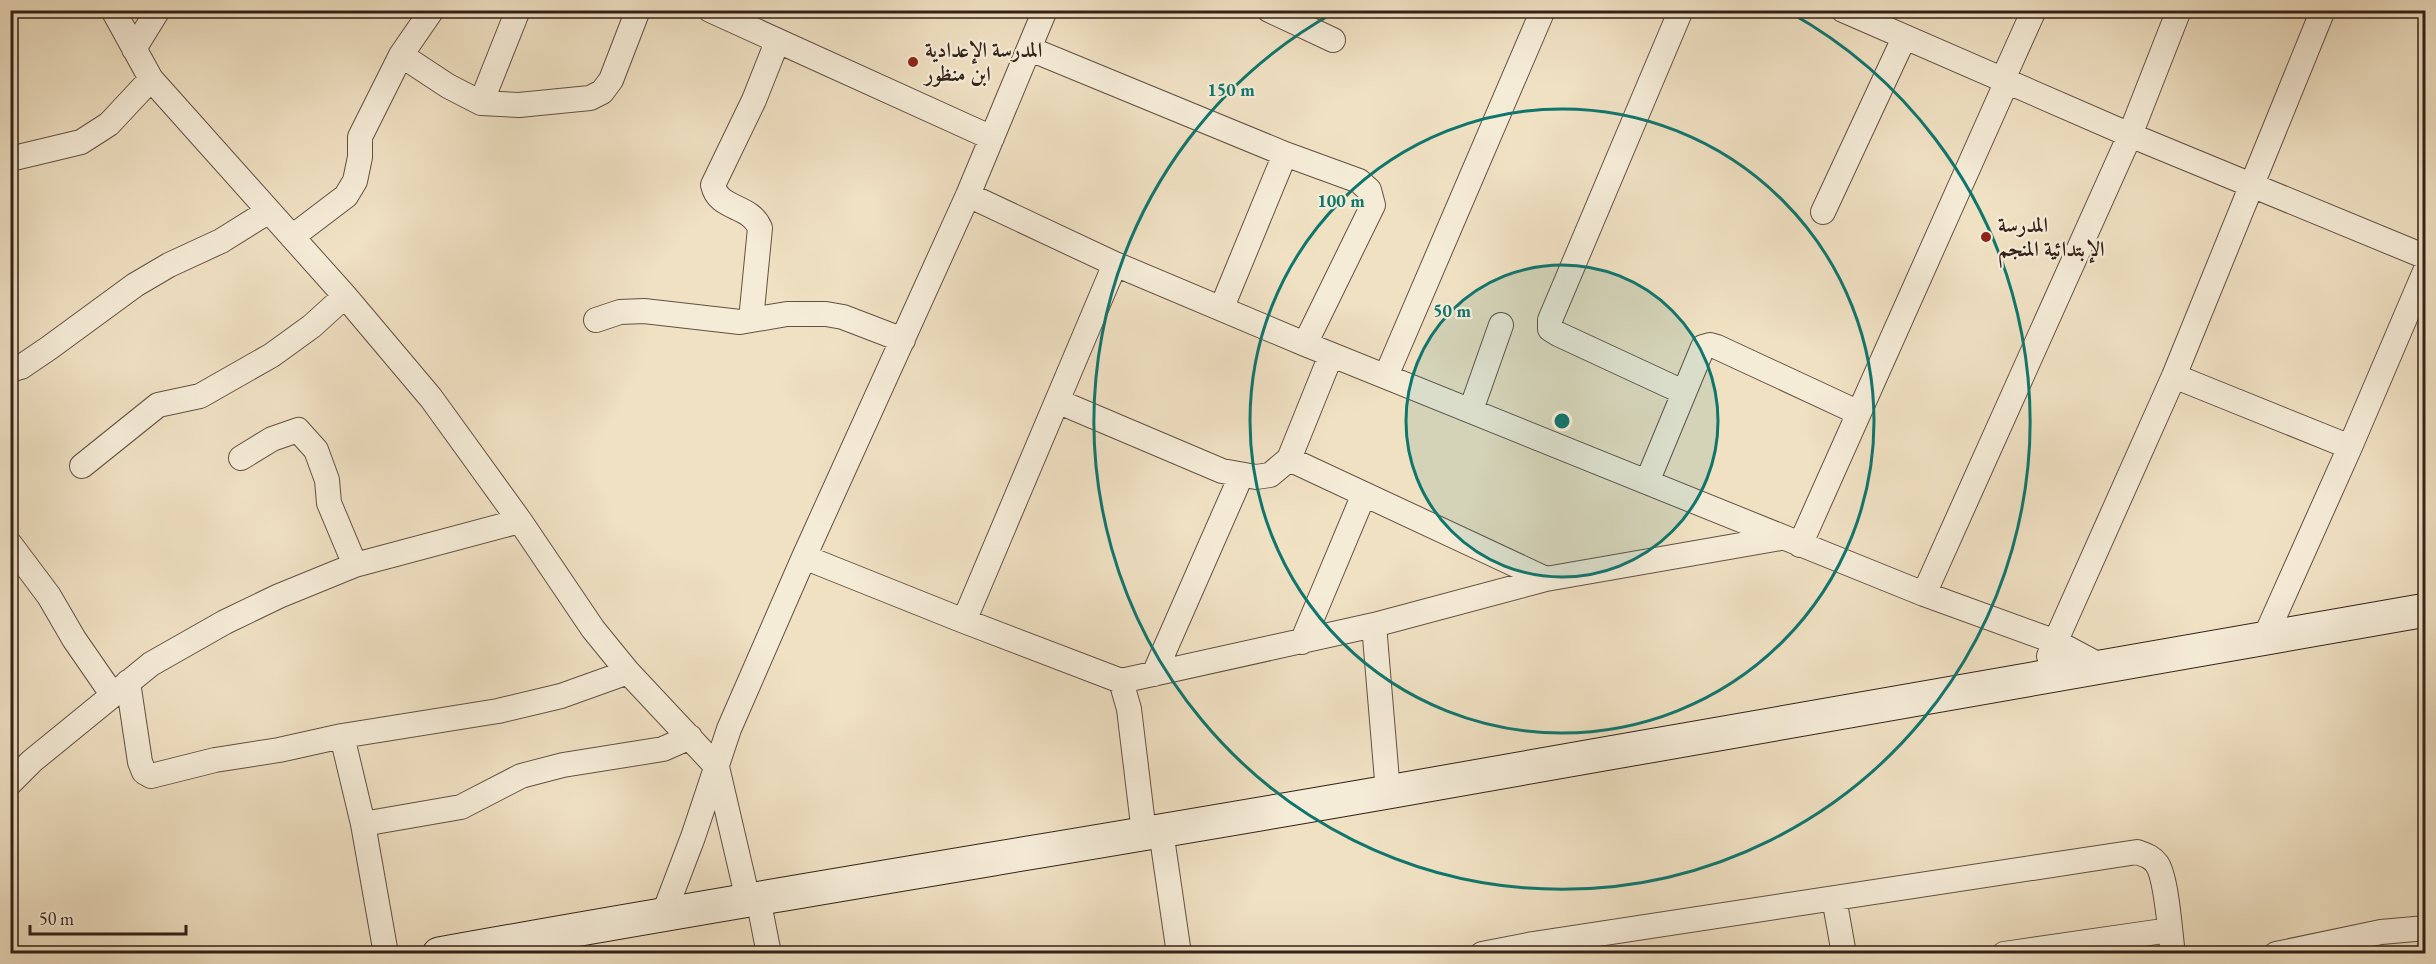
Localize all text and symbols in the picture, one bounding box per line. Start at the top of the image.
place label: المدرسة الإعدادية ابن منظور [923,36,1042,87]
marker: المدرسة الإعدادية ابن منظور [906,55,920,69]
text: 150 m [1207,78,1255,101]
text: 100 m [1317,189,1365,212]
place label: المدرسة الإبتدائية المنجم [1998,211,2105,268]
marker: المدرسة الإبتدائية المنجم [1979,230,1993,244]
text: 50 m [1433,299,1471,322]
centre of rings [1552,411,1572,431]
scale bar [30,898,186,936]
text: 50 m [39,907,74,930]

